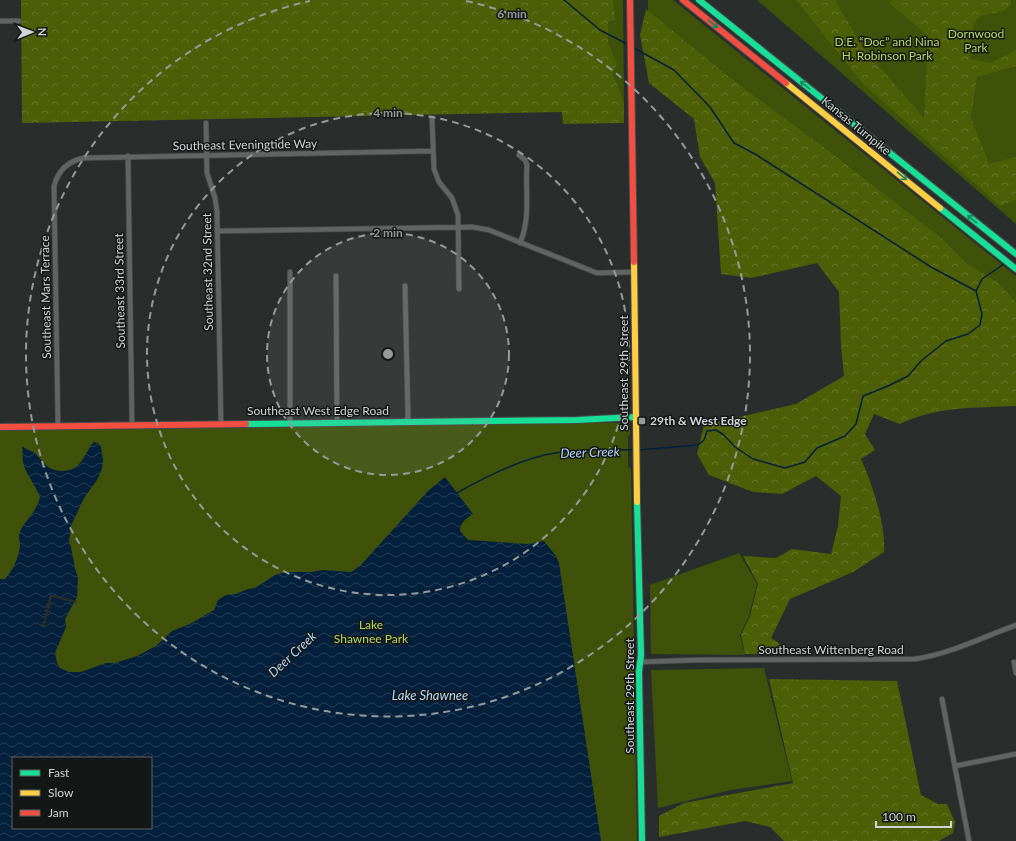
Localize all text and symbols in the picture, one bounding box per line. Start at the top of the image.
text: 6 min [497,6,527,21]
north arrow [12,12,52,52]
one-way arrow [708,20,719,29]
park label: Dornwood Park [948,26,1004,55]
text: N [36,27,49,36]
park label: D.E. “Doc” and Nina H. Robinson Park [835,34,939,63]
one-way arrow [800,81,811,89]
street label: Kansas Turnpike [819,93,894,158]
text: 4 min [373,105,403,120]
street label: Southeast Eveningtide Way [173,136,318,153]
one-way arrow [896,172,907,180]
street label: Southeast 32nd Street [199,212,216,331]
one-way arrow [967,214,978,223]
text: 2 min [373,225,403,240]
street label: Southeast 33rd Street [111,233,128,349]
street label: Southeast Mars Terrace [37,235,54,359]
street label: Southeast 29th Street [616,315,631,431]
centre of rings [381,347,395,361]
street label: Southeast West Edge Road [247,403,389,418]
place label: 29th & West Edge [650,413,747,428]
marker: 29th & West Edge [637,416,647,426]
water label: Deer Creek [560,443,621,461]
park label: Lake Shawnee Park [334,617,409,646]
water label: Deer Creek [265,627,320,680]
street label: Southeast 29th Street [622,638,637,754]
street label: Southeast Wittenberg Road [758,642,904,657]
water label: Lake Shawnee [392,687,468,703]
legend [12,757,152,829]
text: Fast [48,765,70,780]
text: Slow [48,785,74,800]
scale bar [876,803,951,829]
text: Jam [48,805,69,820]
text: 100 m [882,809,916,824]

